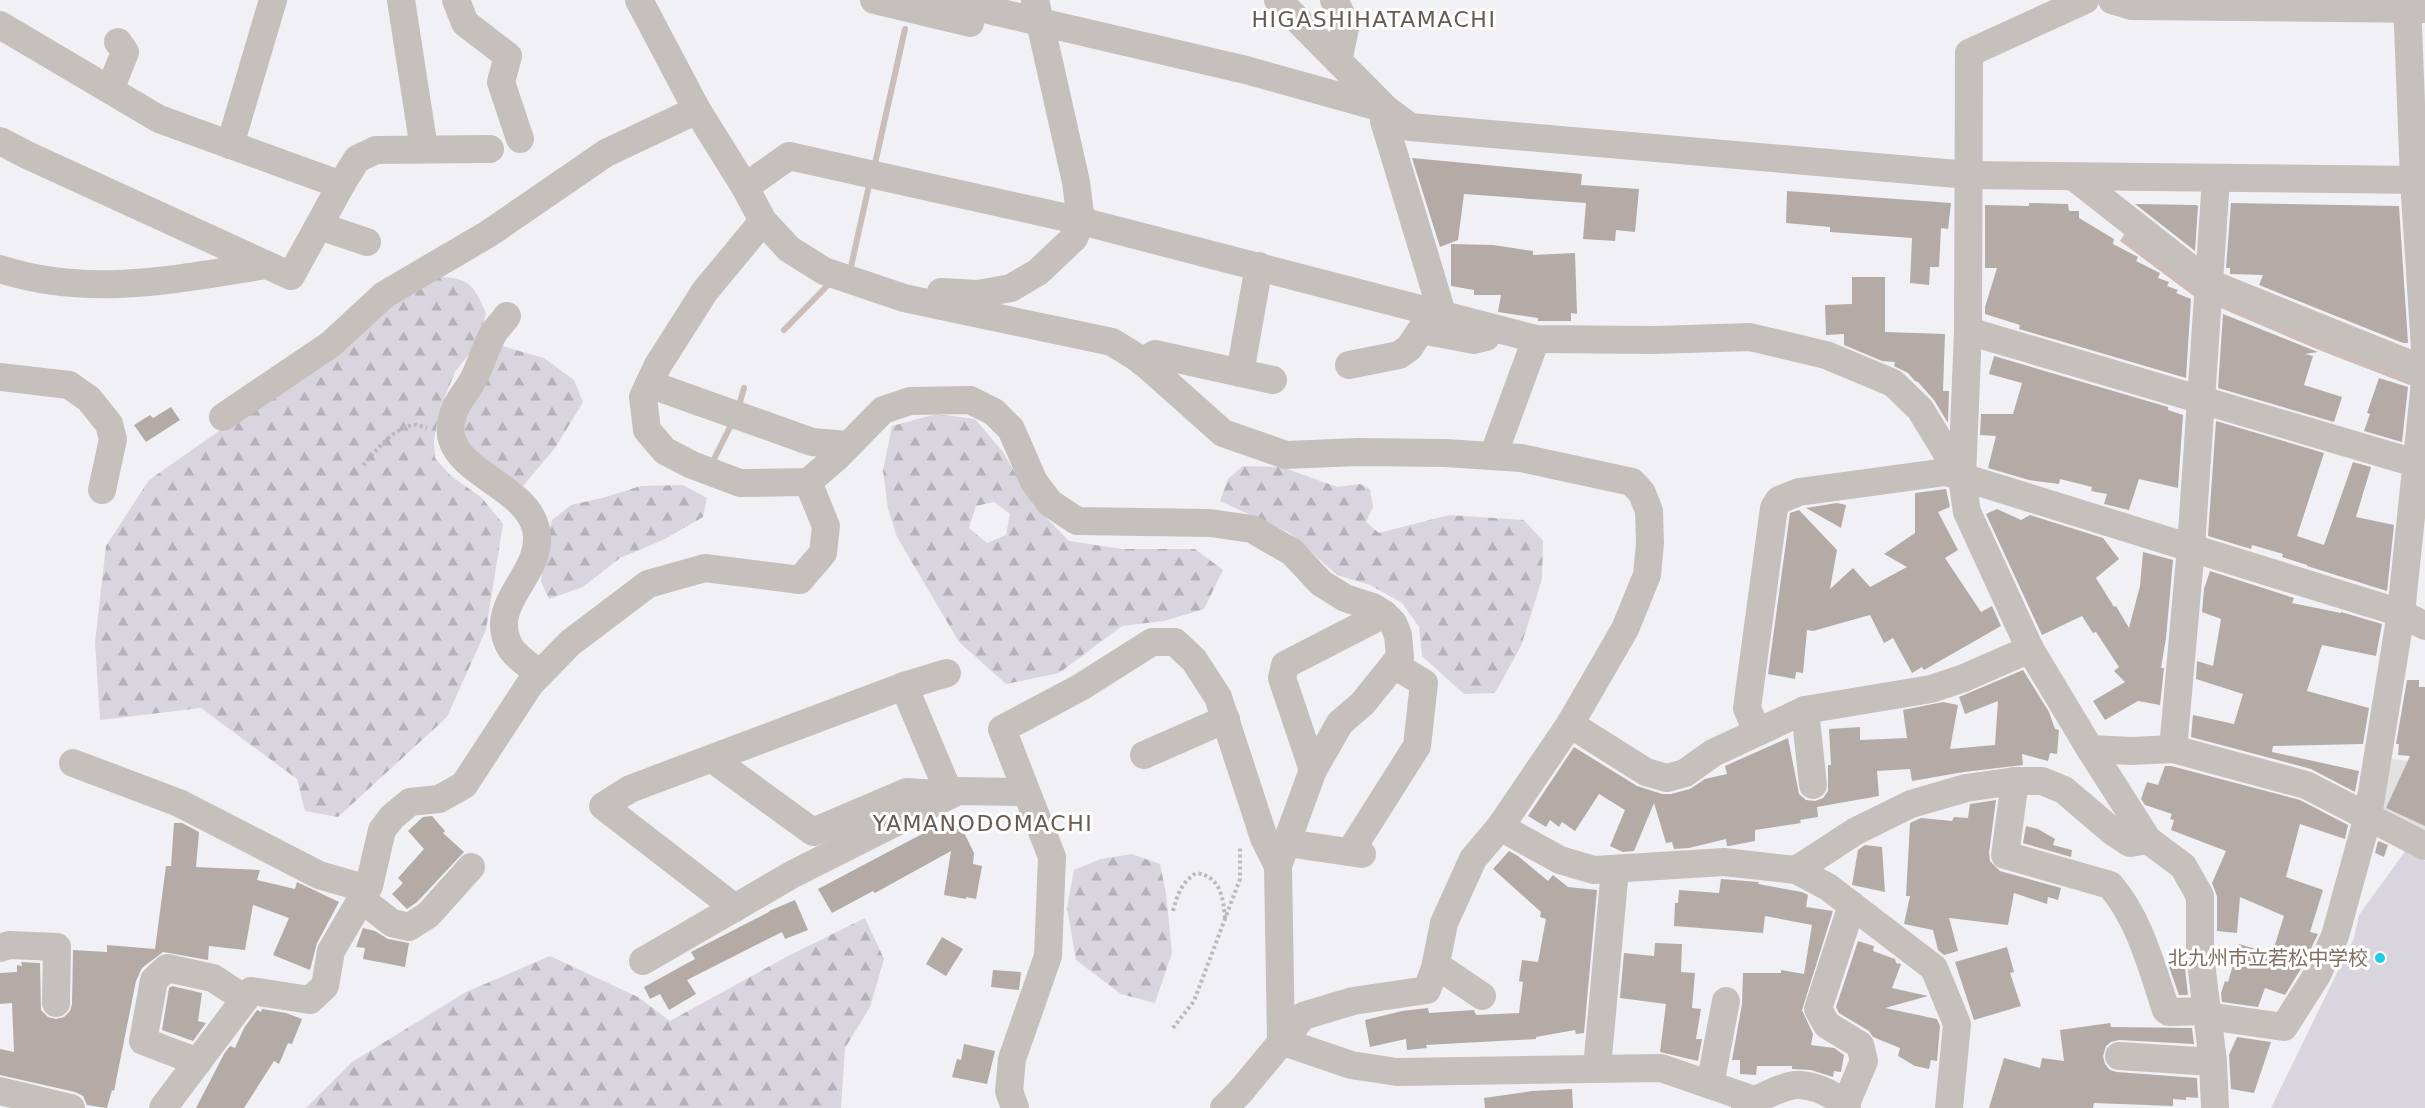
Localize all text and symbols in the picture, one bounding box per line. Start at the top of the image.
district label: HIGASHIHATAMACHI [1252,7,1496,32]
district label: YAMANODOMACHI [872,811,1093,836]
place label: 北九州市立若松中学校 [2168,946,2368,970]
marker: 北九州市立若松中学校 [2373,951,2387,965]

